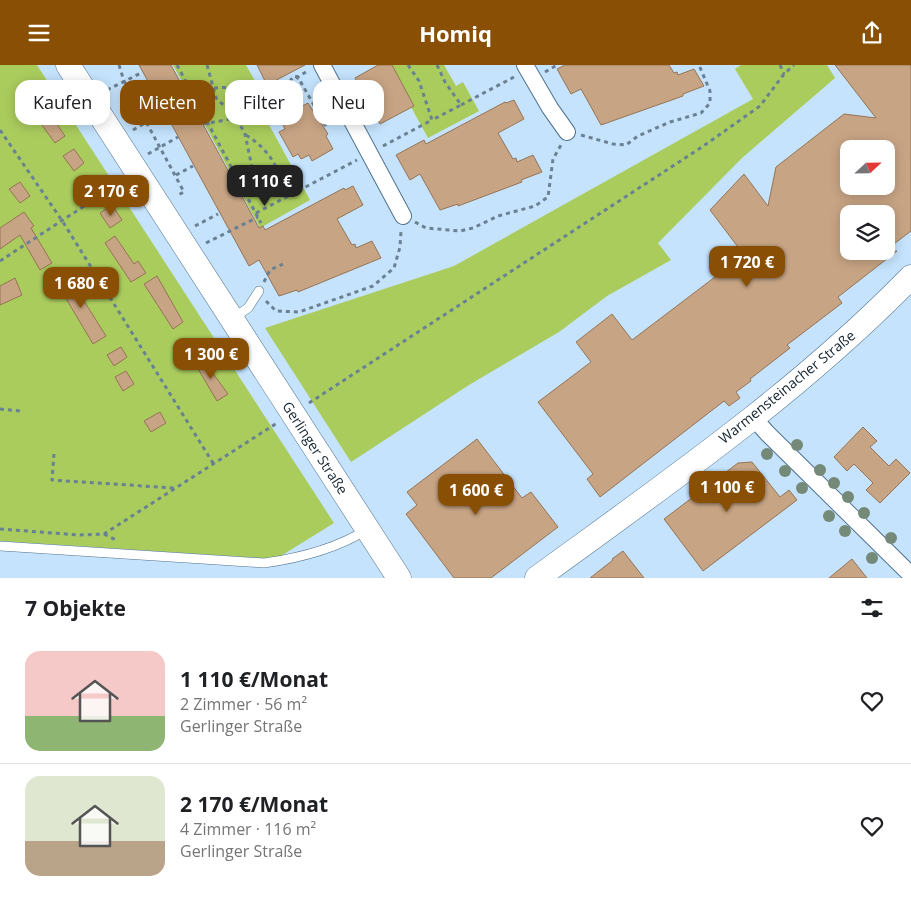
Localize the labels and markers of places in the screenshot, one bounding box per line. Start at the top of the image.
pin: 1 110 € [219,165,311,207]
pin: 2 170 € [65,175,157,217]
pin: 1 720 € [701,245,793,288]
pin: 1 680 € [35,267,127,309]
pin: 1 300 € [165,337,257,380]
pin: 1 100 € [681,471,773,513]
pin: 1 600 € [430,473,522,516]

